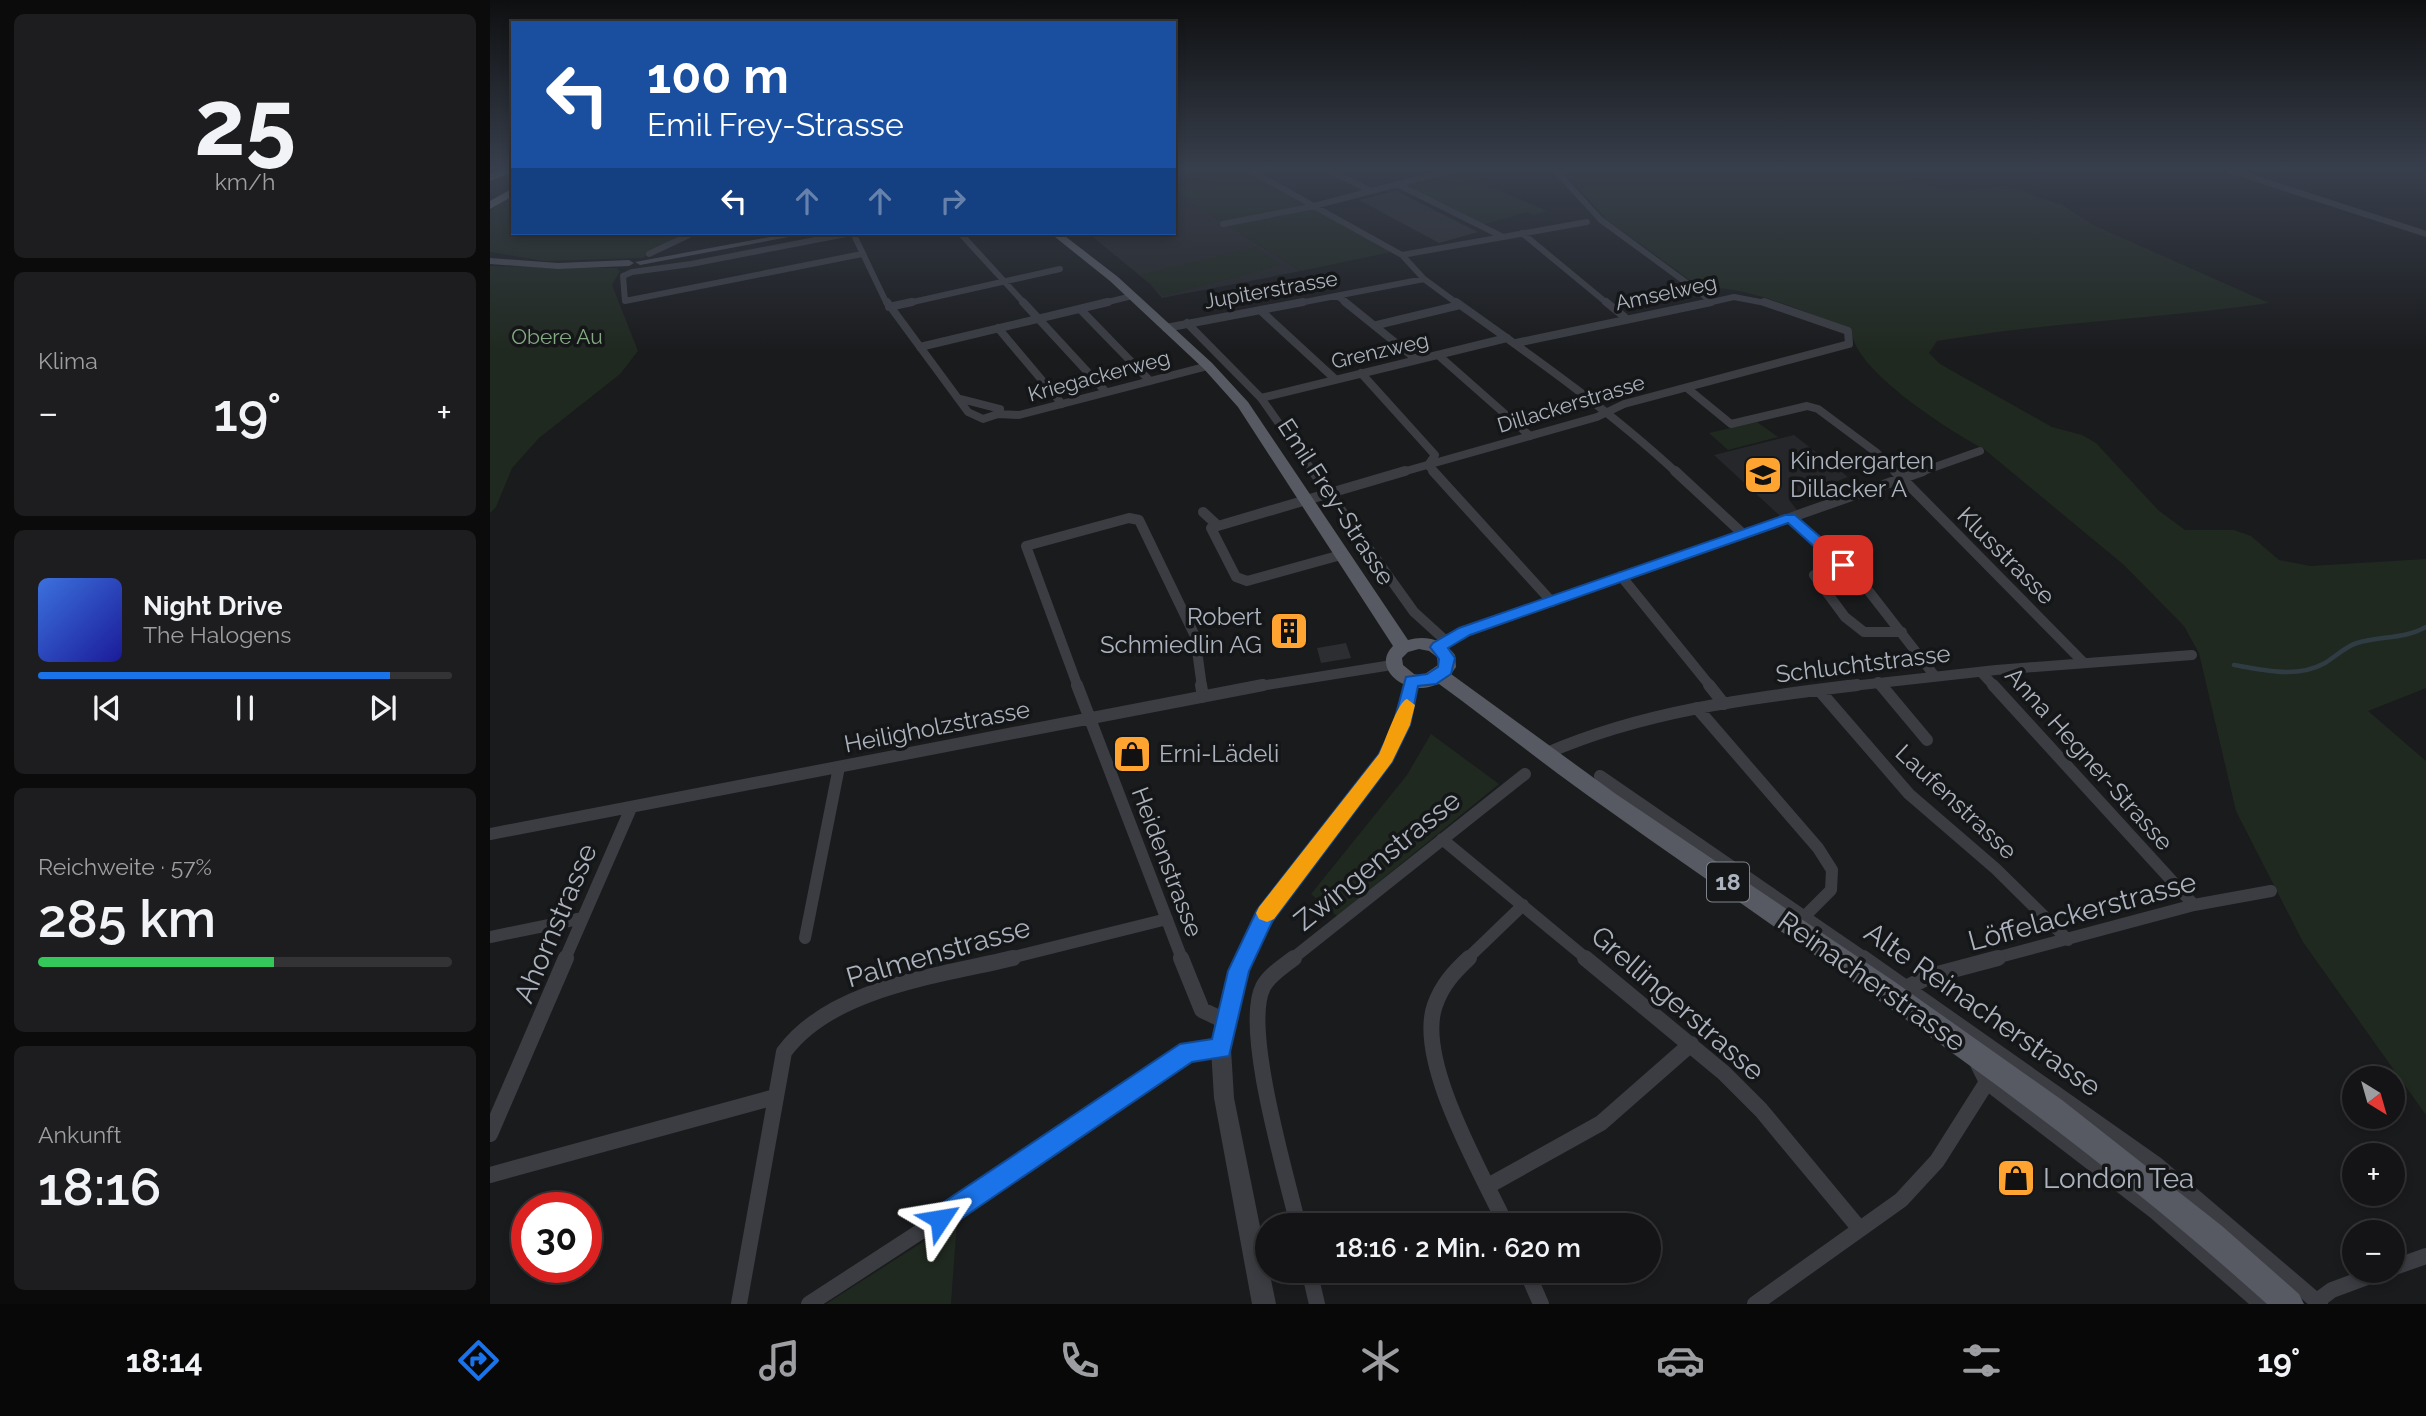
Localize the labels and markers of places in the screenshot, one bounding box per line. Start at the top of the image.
place label: Kindergarten Dillacker A [1790,446,1934,503]
school or university icon: Kindergarten Dillacker A [1742,454,1784,496]
pin [1813,535,1873,595]
place label: Robert Schmiedlin AG [1100,602,1262,659]
building icon: Robert Schmiedlin AG [1268,610,1310,652]
shop icon: Erni-Lädeli [1111,733,1153,775]
place label: Erni-Lädeli [1159,739,1279,768]
shop icon: London Tea [1995,1157,2037,1199]
place label: London Tea [2043,1162,2194,1195]

